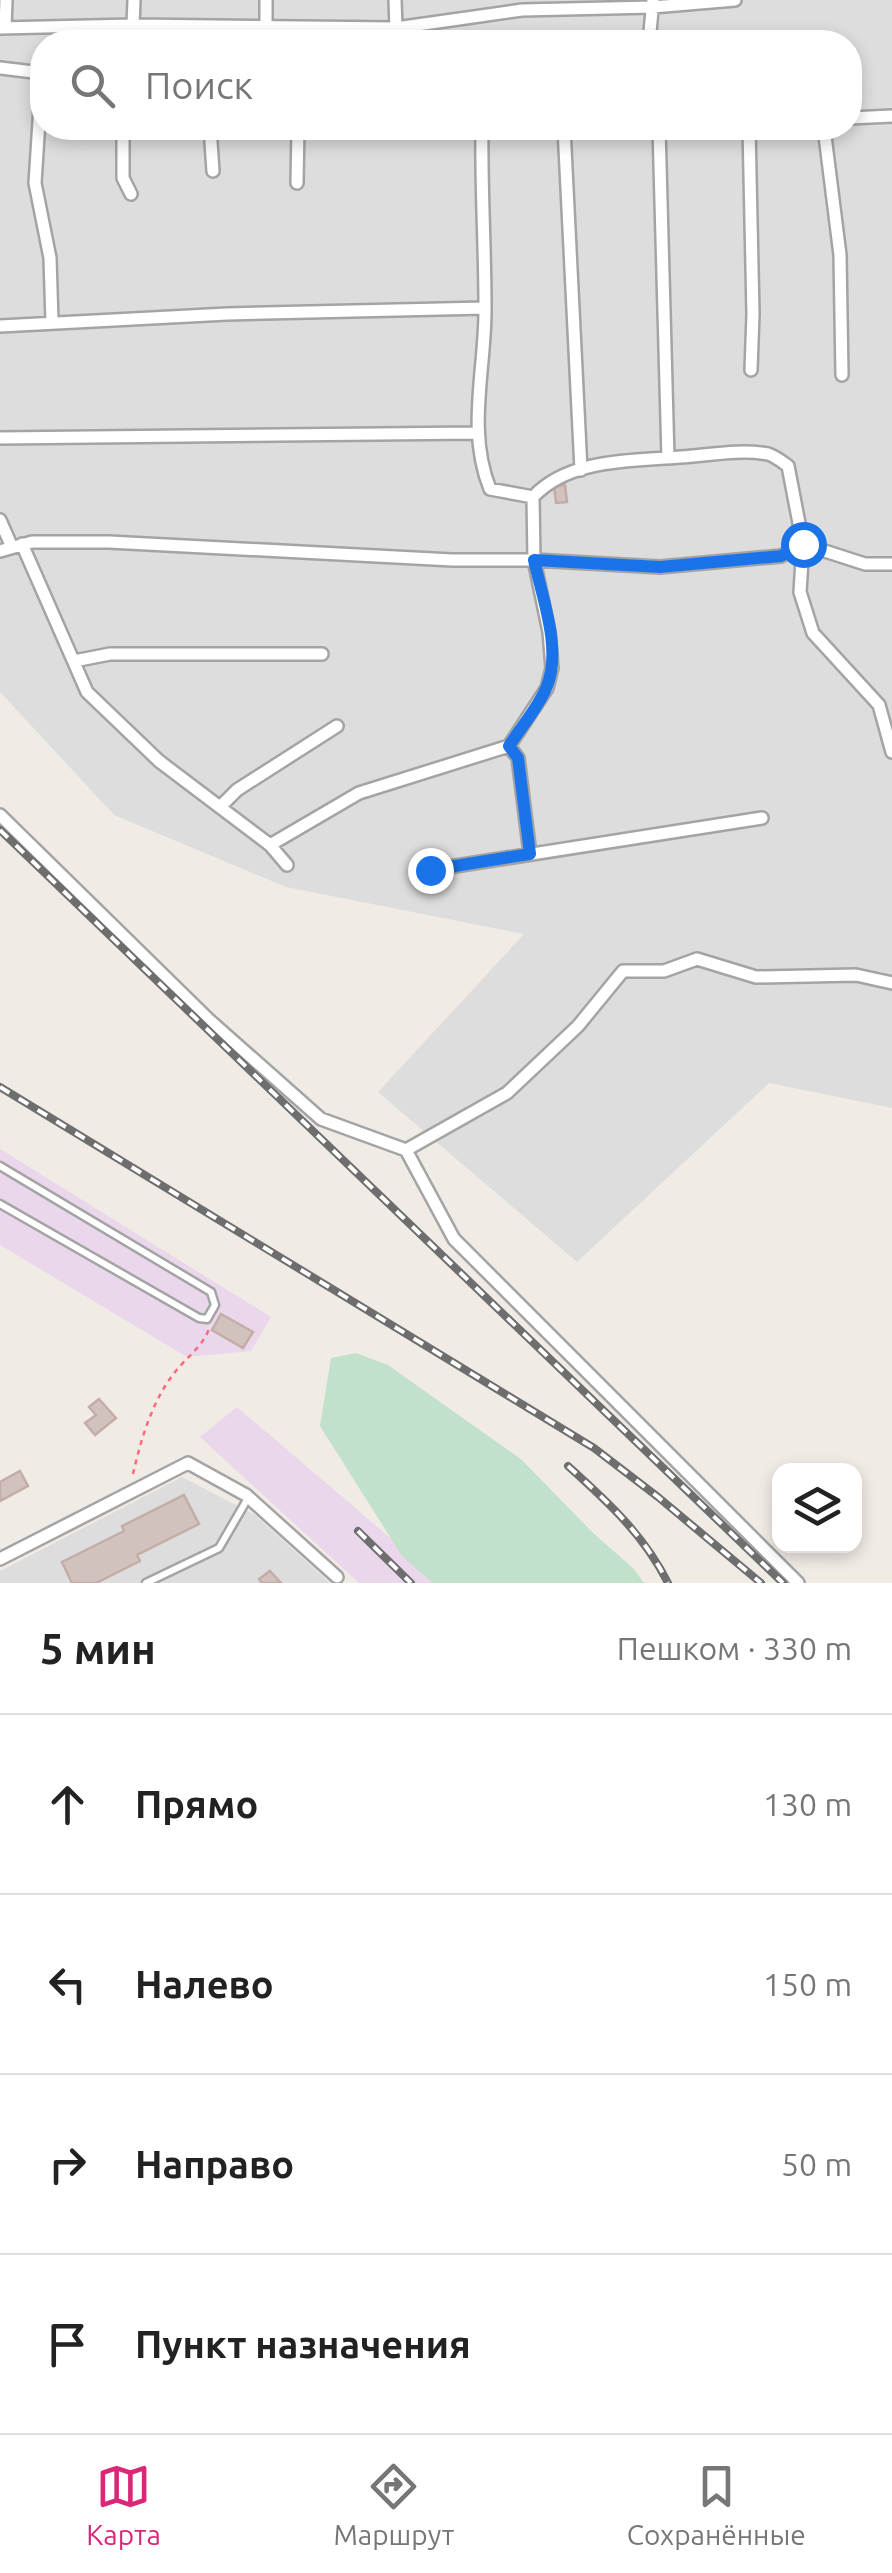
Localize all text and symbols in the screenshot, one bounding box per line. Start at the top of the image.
search box [30,30,862,140]
icon: search [65,58,120,113]
text: Поиск [145,64,253,106]
route start [781,522,827,568]
route end [408,848,454,894]
map controls [772,1463,862,1553]
button: layers [772,1463,862,1553]
text: 5 мин [40,1625,156,1672]
text: Пешком · 330 m [617,1630,852,1666]
icon: ahead [40,1777,95,1832]
text: Прямо [135,1783,258,1825]
text: 130 m [763,1786,852,1822]
icon: left [40,1957,95,2012]
text: Налево [135,1963,274,2005]
text: 150 m [763,1966,852,2002]
icon: right [40,2137,95,2192]
text: Направо [135,2143,294,2185]
text: 50 m [781,2146,852,2182]
icon: arrive [40,2317,95,2372]
text: Пункт назначения [135,2323,471,2365]
tab: Карта [86,2459,161,2550]
tab: Маршрут [333,2459,454,2550]
tab: Сохранённые [627,2459,806,2550]

